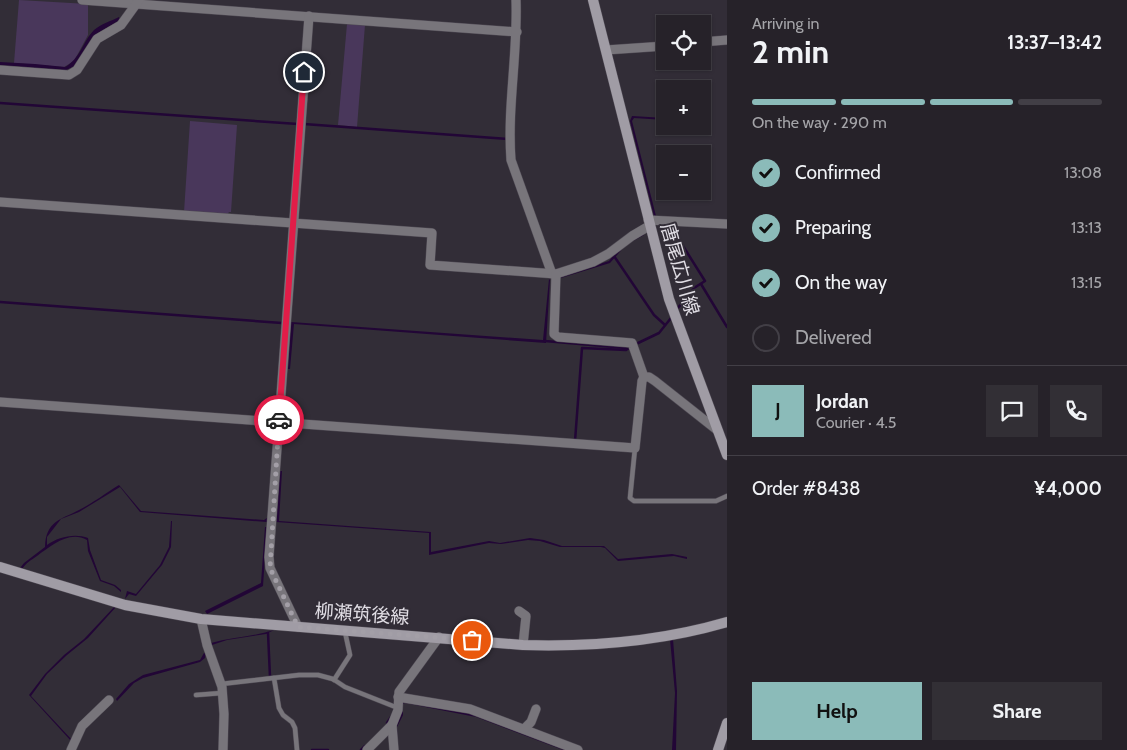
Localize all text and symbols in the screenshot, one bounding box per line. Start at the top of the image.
text: Arriving in [752,14,819,33]
map controls [656,15,711,200]
button: locate [656,15,711,70]
text: 13:37–13:42 [1007,31,1102,54]
text: 2 min [752,32,829,71]
pin [283,51,325,93]
icon: home [290,58,318,86]
button: + [656,80,711,135]
text: On the way · 290 m [752,113,887,132]
button: − [656,145,711,200]
icon: check [752,159,780,187]
text: Confirmed [795,161,881,184]
text: 13:08 [1064,163,1102,182]
icon: check [752,214,780,242]
text: Preparing [795,216,871,239]
text: 13:13 [1071,218,1102,237]
street label: 唐尾広川線 [656,220,704,318]
icon: check [752,269,780,297]
text: On the way [795,271,887,294]
text: 13:15 [1071,273,1102,292]
text: Delivered [795,326,872,349]
button: chat [986,385,1038,437]
button: phone [1050,385,1102,437]
text: Jordan [816,390,869,413]
courier [254,395,304,445]
text: J [775,399,781,422]
icon: car [265,406,293,434]
text: Courier · 4.5 [816,413,897,432]
text: Order #8438 [752,477,860,500]
text: ¥4,000 [1034,477,1102,500]
street label: 柳瀬筑後線 [314,599,410,629]
pin [451,619,493,661]
icon: bag [458,626,486,654]
button: Help [752,682,922,740]
button: Share [932,682,1102,740]

